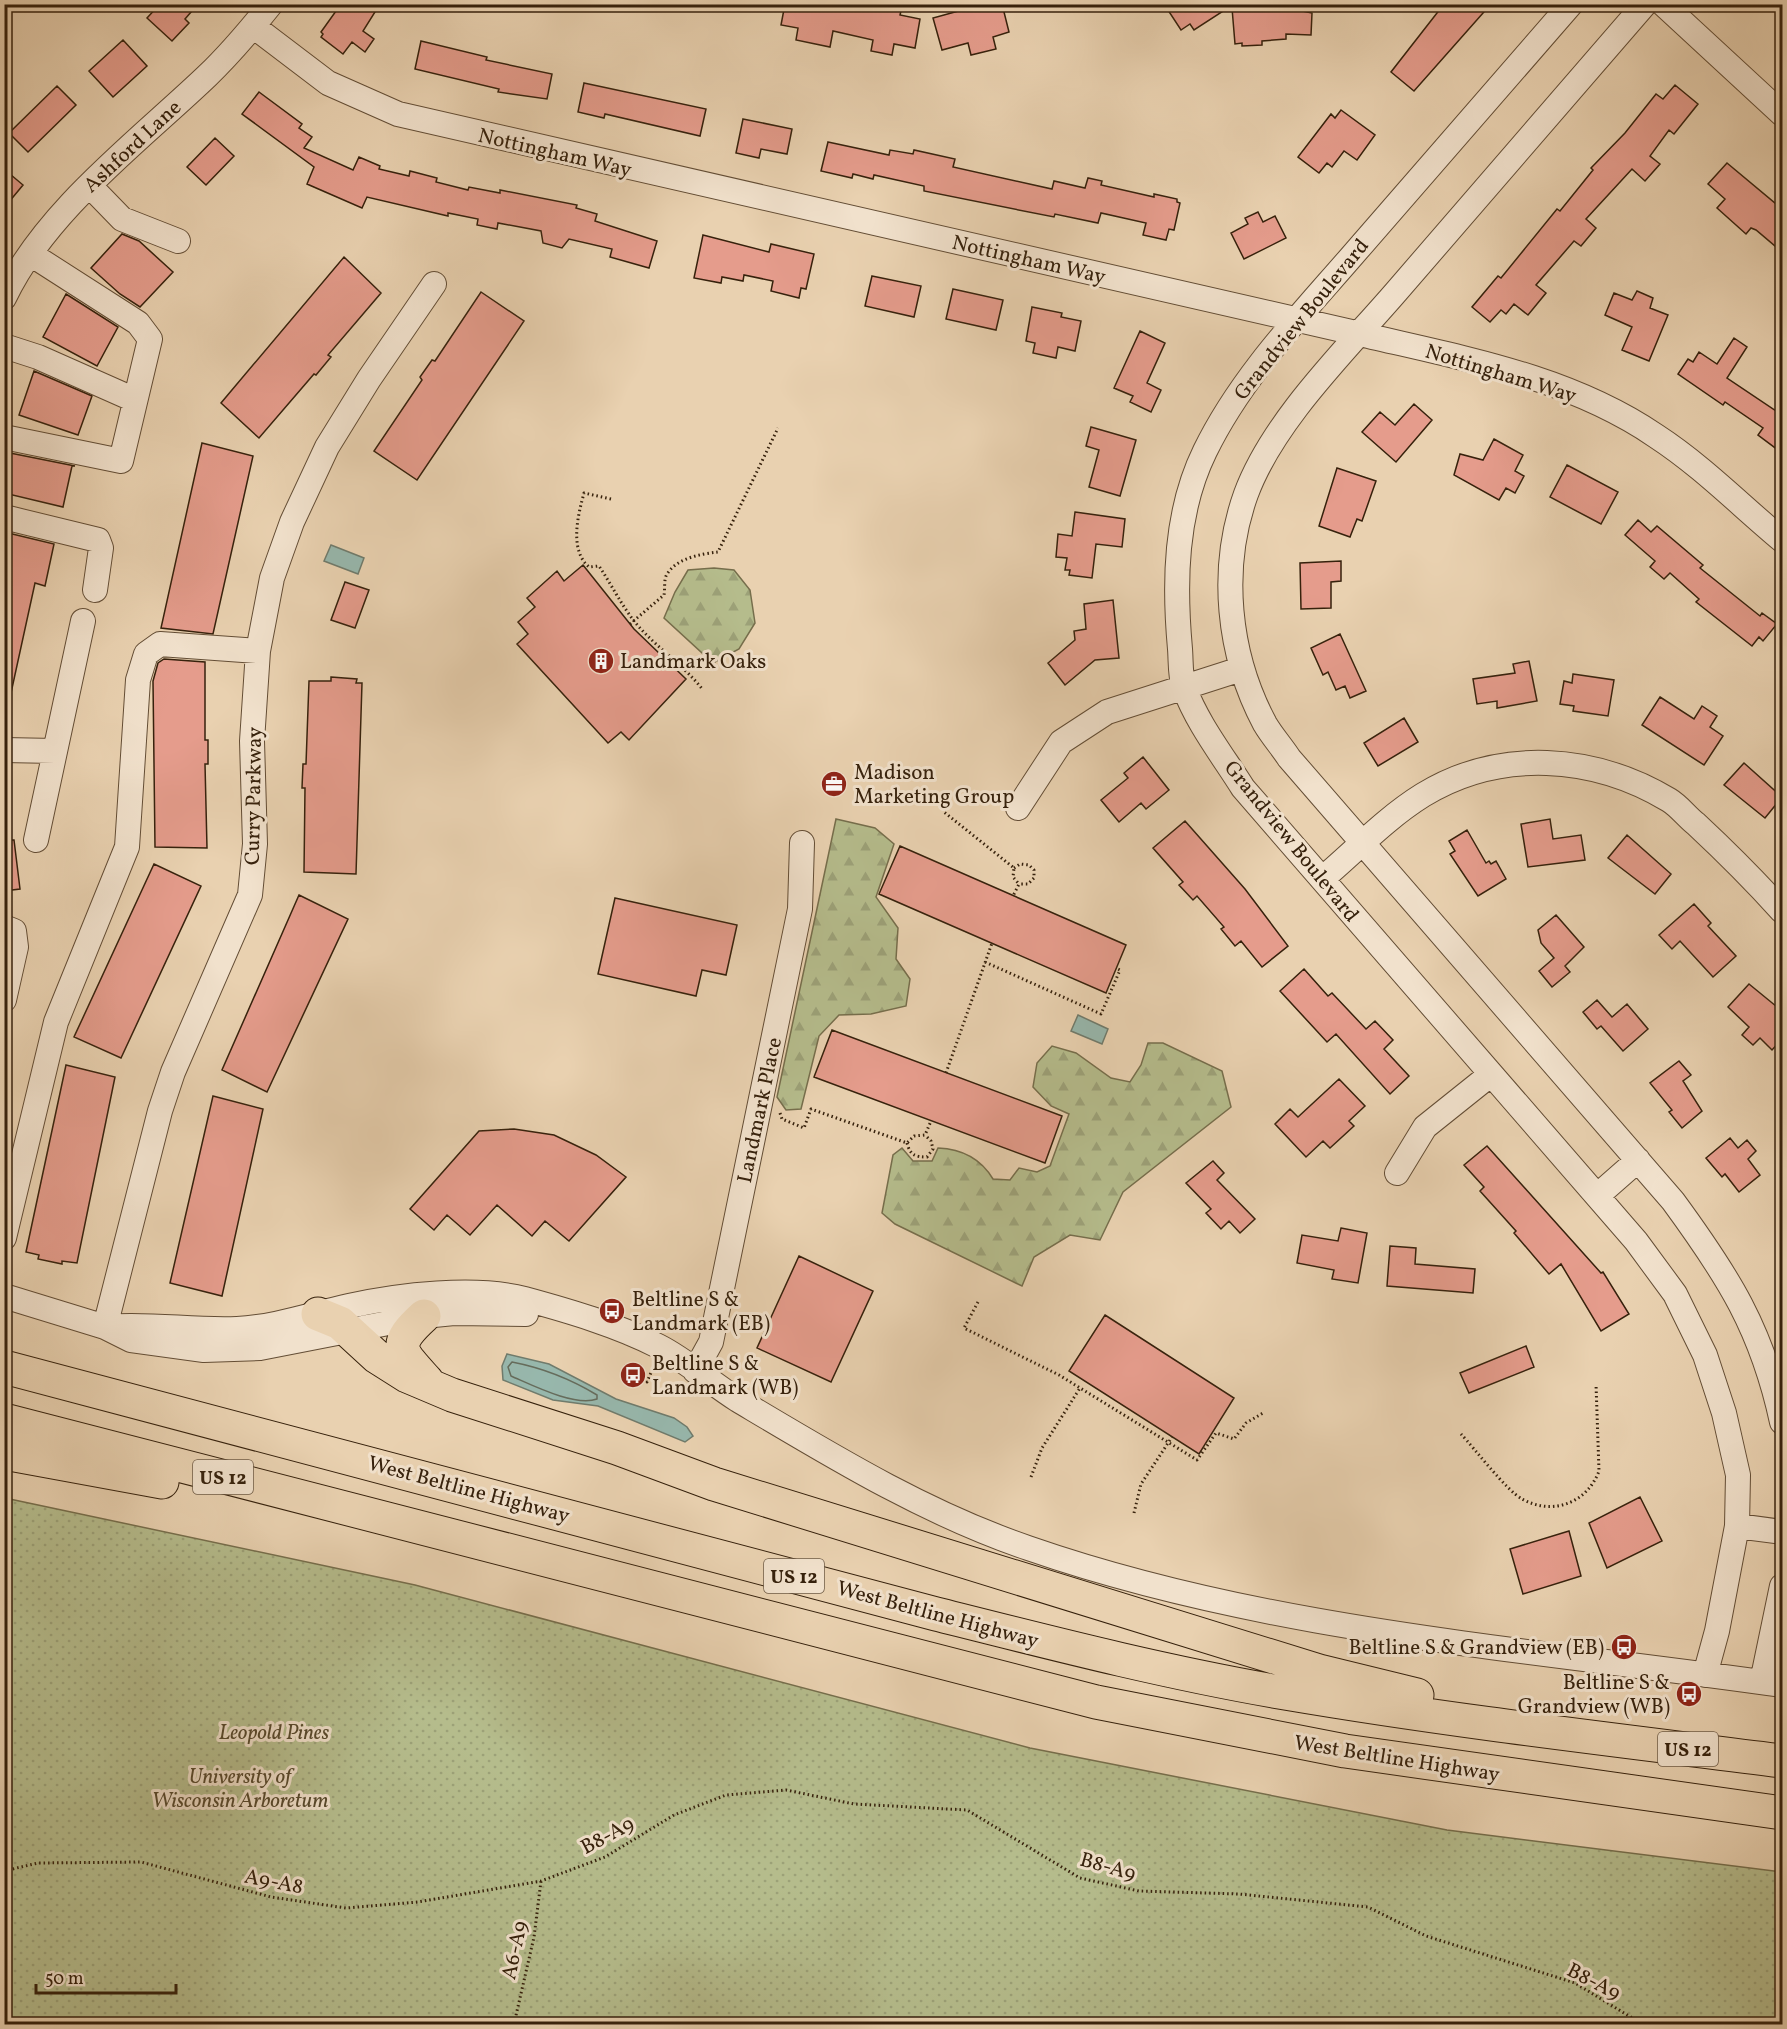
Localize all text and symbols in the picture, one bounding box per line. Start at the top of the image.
street label: Ashford Lane [78,94,188,200]
street label: Nottingham Way [475,122,635,185]
street label: Nottingham Way [949,229,1109,292]
street label: Grandview Boulevard [1228,233,1376,407]
street label: Nottingham Way [1421,338,1580,411]
building icon: Landmark Oaks [586,646,616,676]
place label: Landmark Oaks [620,648,766,677]
street label: Curry Parkway [239,726,270,865]
street label: Grandview Boulevard [1217,755,1365,929]
place label: Madison Marketing Group [854,759,1014,812]
office icon: Madison Marketing Group [819,769,849,799]
street label: Landmark Place [731,1035,790,1186]
place label: Beltline S & Landmark (EB) [632,1286,770,1339]
bus stop icon: Beltline S & Landmark (EB) [597,1296,627,1326]
place label: Beltline S & Landmark (WB) [652,1350,798,1403]
bus stop icon: Beltline S & Landmark (WB) [618,1360,648,1390]
street label: West Beltline Highway [364,1450,573,1532]
road number: US 12 [193,1460,253,1494]
road number: US 12 [764,1559,824,1593]
street label: West Beltline Highway [833,1575,1042,1657]
bus stop icon: Beltline S & Grandview (EB) [1609,1632,1639,1662]
place label: Beltline S & Grandview (EB) [1349,1634,1604,1663]
place label: Beltline S & Grandview (WB) [1518,1669,1670,1722]
bus stop icon: Beltline S & Grandview (WB) [1674,1679,1704,1709]
park label: Leopold Pines [219,1719,330,1748]
street label: West Beltline Highway [1292,1729,1502,1790]
road number: US 12 [1658,1732,1718,1766]
park label: University of Wisconsin Arboretum [152,1763,328,1816]
street label: B8-A9 [576,1810,640,1863]
street label: B8-A9 [1076,1846,1139,1889]
street label: A9-A8 [242,1863,306,1902]
street label: A6-A9 [495,1918,536,1982]
street label: B8-A9 [1561,1956,1625,2008]
scale bar [36,1957,176,1995]
text: 50 m [45,1967,84,1992]

